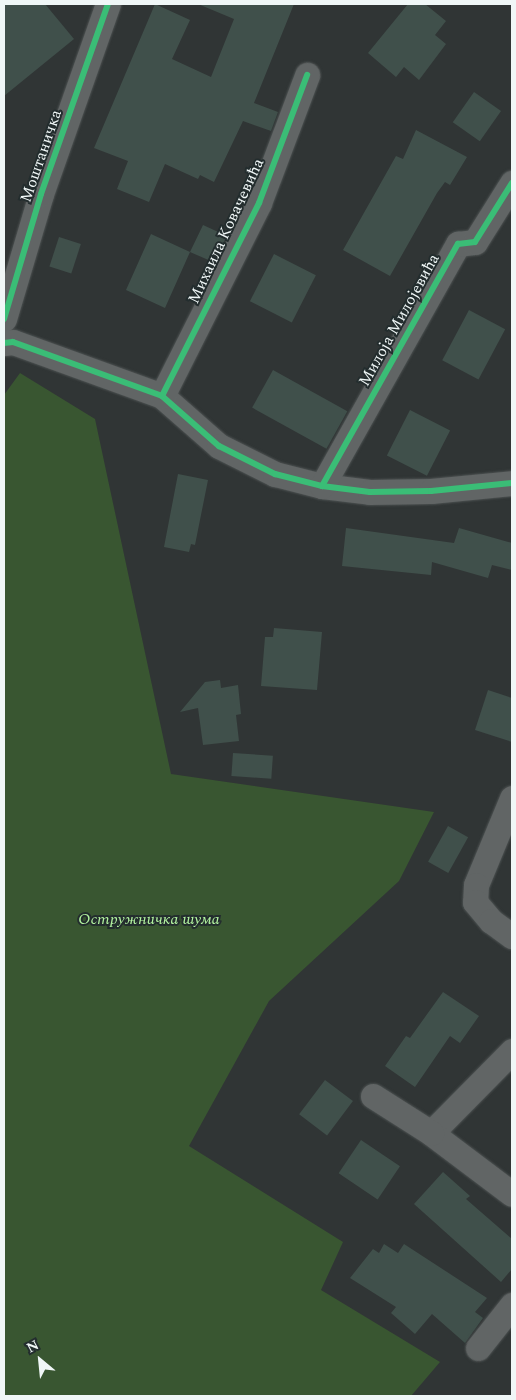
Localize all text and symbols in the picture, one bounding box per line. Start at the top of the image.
street label: Моштаничка [16,107,66,205]
street label: Михаила Ковачевића [184,155,268,307]
street label: Милоја Милојевића [355,250,443,390]
park label: Остружничка шума [78,909,220,929]
text: N [23,1334,43,1358]
north arrow [15,1335,65,1385]

